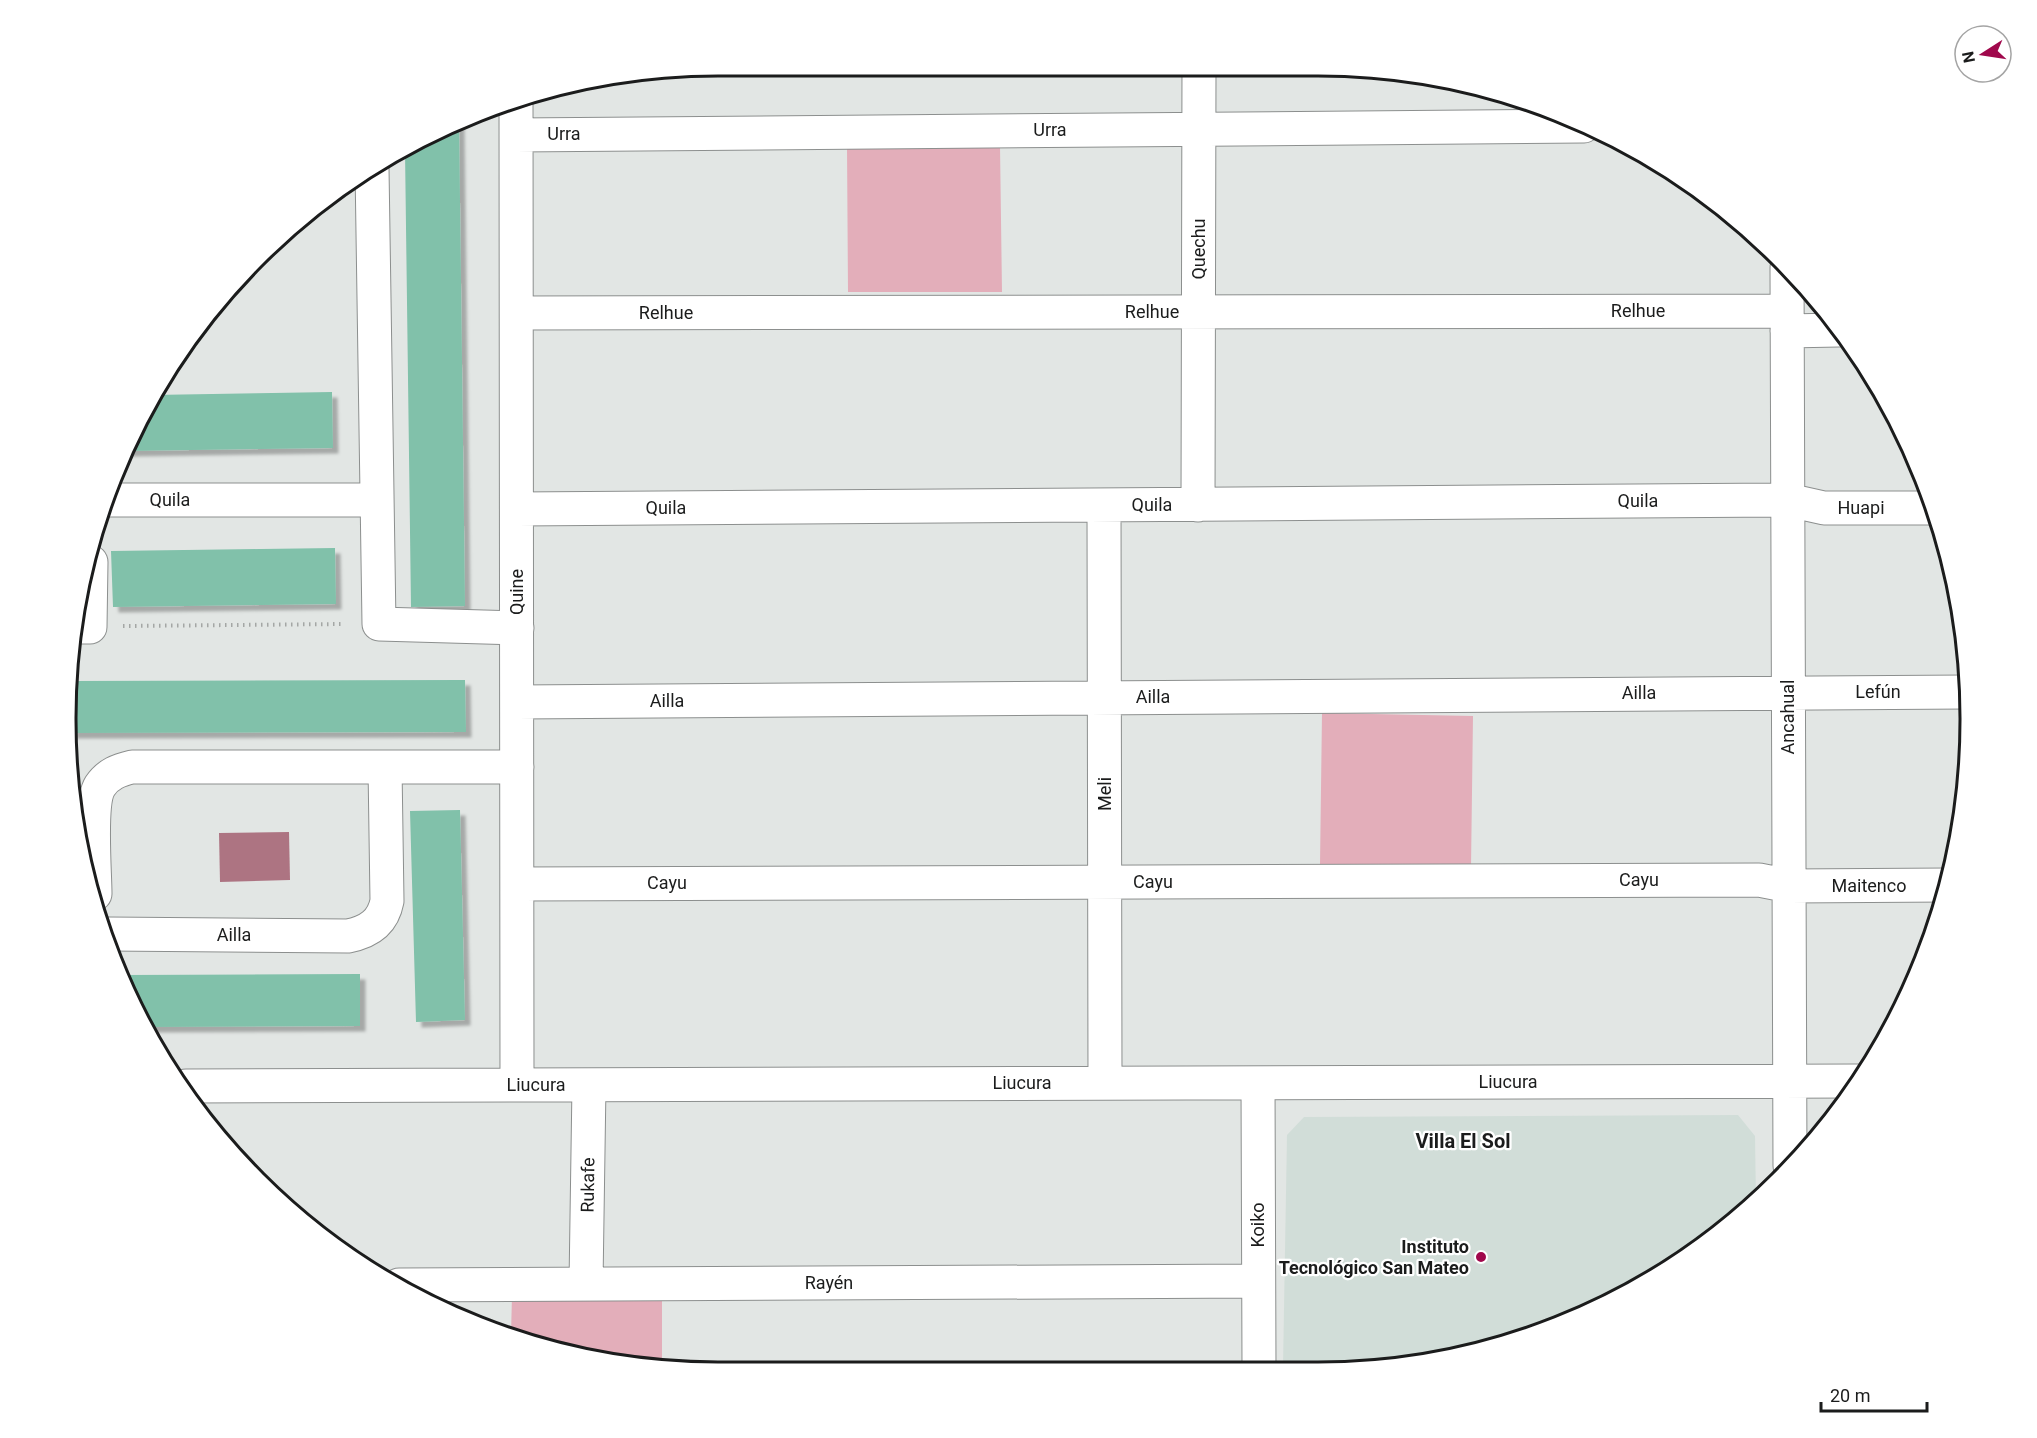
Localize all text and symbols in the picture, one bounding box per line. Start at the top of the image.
north arrow [1953,24,2013,84]
text: N [1958,50,1979,65]
street label: Urra [1033,119,1067,140]
street label: Urra [547,123,581,144]
street label: Quechu [1188,218,1209,280]
street label: Relhue [1611,300,1665,321]
street label: Relhue [1125,301,1179,322]
street label: Relhue [639,302,693,323]
street label: Quila [150,489,190,510]
street label: Quila [1618,490,1658,511]
street label: Quila [1132,494,1172,515]
street label: Quila [646,497,686,518]
street label: Huapi [1837,497,1885,518]
street label: Quine [506,569,527,615]
street label: Ancahual [1777,680,1798,754]
street label: Lefún [1855,681,1901,702]
street label: Ailla [1622,682,1656,703]
street label: Ailla [1136,686,1170,707]
street label: Ailla [650,690,684,711]
street label: Meli [1094,777,1115,811]
street label: Cayu [1619,869,1659,890]
street label: Cayu [1133,871,1173,892]
street label: Cayu [647,872,687,893]
street label: Maitenco [1832,875,1906,896]
street label: Ailla [217,924,251,945]
street label: Liucura [1479,1071,1537,1092]
street label: Liucura [993,1072,1051,1093]
street label: Liucura [507,1074,565,1095]
district label: Villa El Sol [1415,1129,1511,1153]
street label: Rukafe [577,1157,598,1213]
street label: Koiko [1247,1202,1268,1248]
place label: Instituto Tecnológico San Mateo [1279,1236,1469,1278]
marker: Instituto Tecnológico San Mateo [1474,1250,1488,1264]
street label: Rayén [805,1272,853,1293]
scale bar [1821,1375,1928,1413]
text: 20 m [1830,1385,1870,1406]

